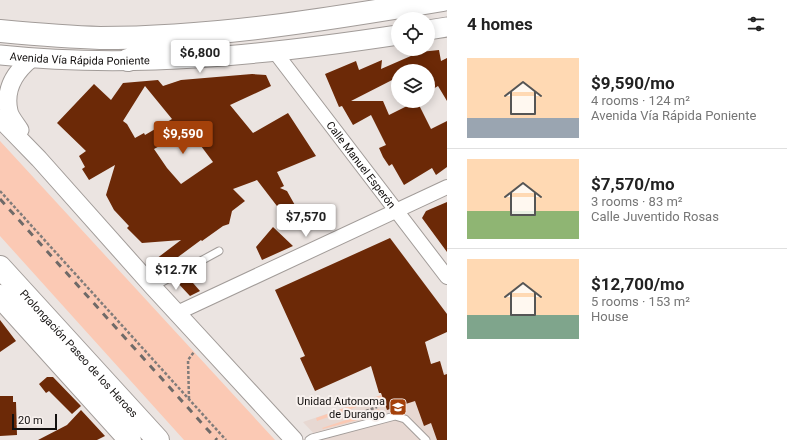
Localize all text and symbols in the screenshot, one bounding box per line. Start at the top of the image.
map controls [391,12,435,108]
button: locate [391,12,435,56]
icon: filters [745,13,767,35]
text: 4 homes [467,14,533,34]
pin: $6,800 [167,40,233,74]
text: $6,800 [180,45,220,60]
street label: Avenida Vía Rápida Poniente [9,50,150,67]
button: layers [391,64,435,108]
text: $9,590/mo [591,73,675,93]
icon: home [499,74,547,122]
text: 4 rooms · 124 m² [591,93,690,108]
text: Avenida Vía Rápida Poniente [591,108,756,123]
street label: Calle Manuel Esperón [324,119,399,211]
pin: $9,590 [150,121,216,155]
text: $9,590 [163,126,203,141]
text: $7,570/mo [591,174,675,194]
icon: home [499,175,547,223]
text: 3 rooms · 83 m² [591,194,683,209]
pin: $7,570 [273,204,339,238]
text: $7,570 [286,209,326,224]
text: Calle Juventido Rosas [591,209,719,224]
pin: $12.7K [143,257,209,291]
text: $12.7K [155,262,197,277]
text: $12,700/mo [591,274,684,294]
icon: home [499,275,547,323]
street label: Prolongación Paseo de los Heroes [17,287,141,420]
text: 5 rooms · 153 m² [591,294,690,309]
text: House [591,309,628,324]
place label: Unidad Autonoma de Durango [297,395,385,421]
school or university icon: Unidad Autonoma de Durango [388,397,408,417]
scale bar [12,412,57,431]
text: 20 m [18,414,43,427]

